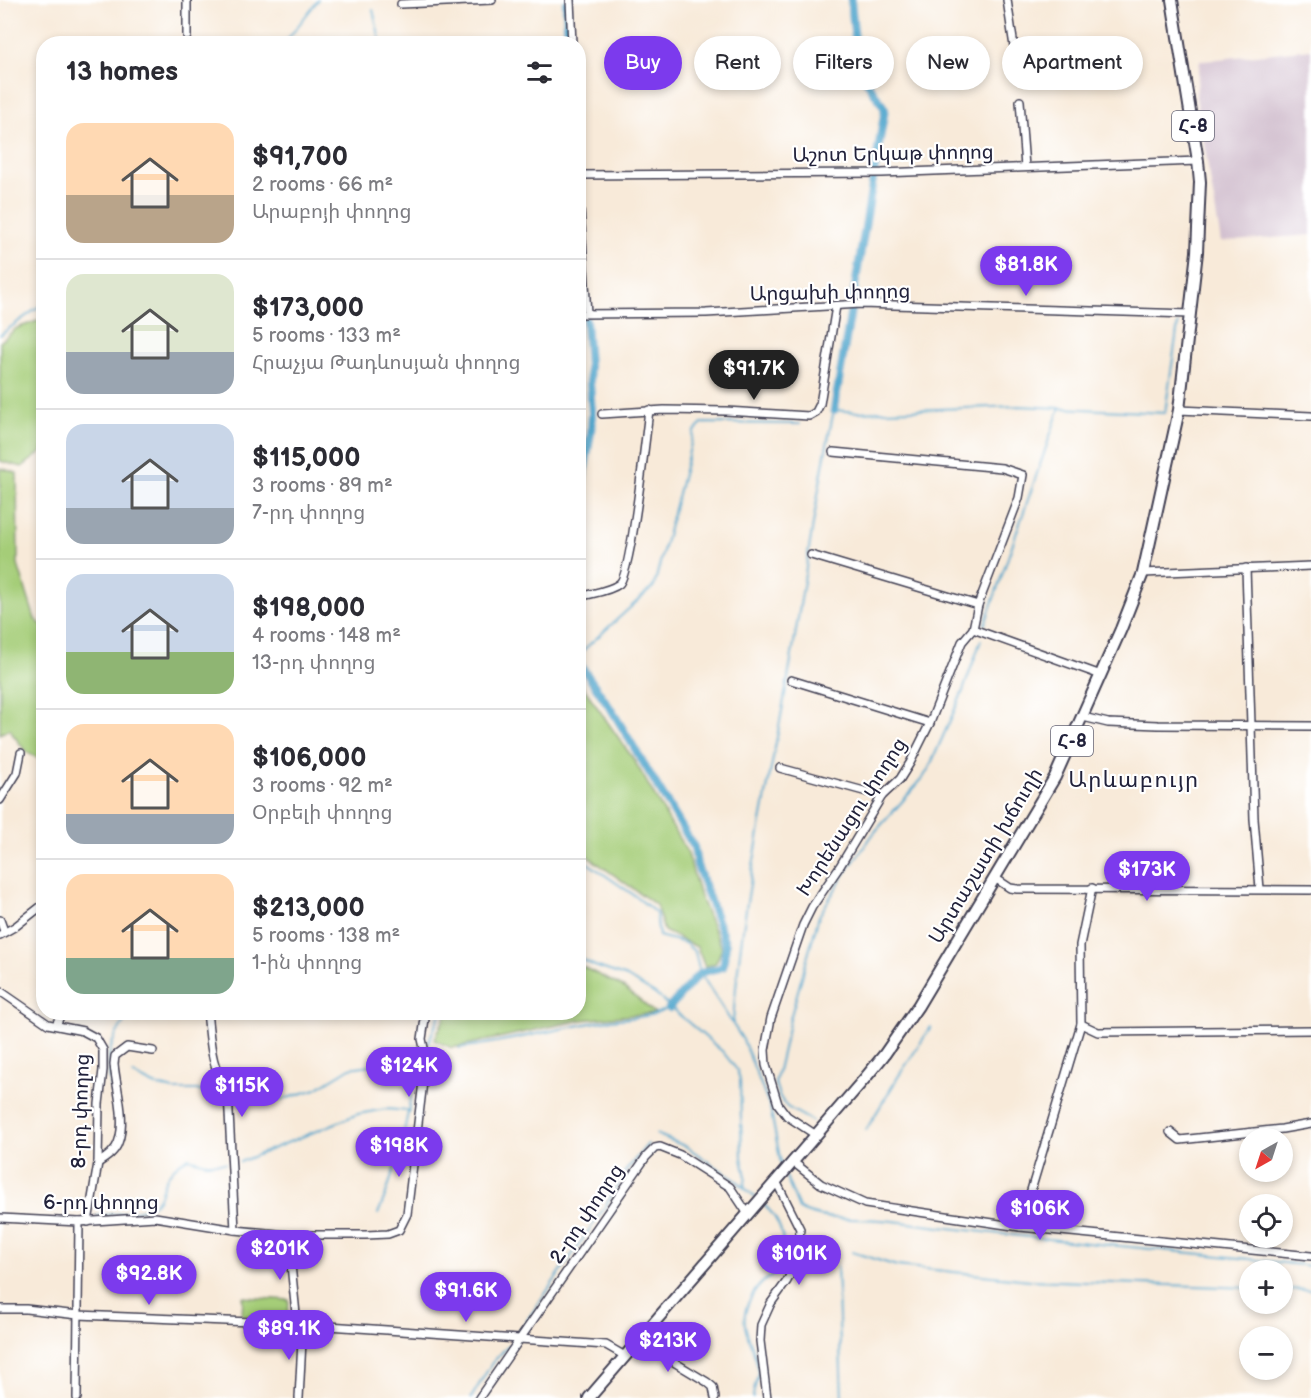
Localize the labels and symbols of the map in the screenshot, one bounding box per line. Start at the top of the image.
road number: Հ-8 [1172,111,1214,141]
street label: Աշոտ Երկաթ փողոց [792,140,994,168]
pin: $81.8K [977,246,1075,297]
street label: Արցախի փողոց [749,280,911,306]
pin: $91.7K [705,350,803,401]
road number: Հ-8 [1051,726,1093,756]
street label: Խորենացու փողոց [792,733,912,901]
street label: Արտաշատի խճուղի [924,764,1048,948]
district label: Արևաբույր [1068,767,1200,794]
pin: $173K [1105,851,1189,902]
pin: $124K [367,1047,451,1098]
street label: 8-րդ փողոց [67,1053,95,1169]
pin: $115K [200,1067,284,1118]
pin: $198K [357,1127,441,1178]
north arrow [1239,1128,1293,1182]
street label: 2-րդ փողոց [545,1160,629,1268]
pin: $106K [998,1190,1082,1241]
street label: 6-րդ փողոց [43,1191,159,1215]
pin: $201K [238,1230,322,1281]
pin: $101K [757,1235,841,1286]
pin: $92.8K [100,1255,198,1306]
pin: $91.6K [417,1272,515,1323]
pin: $89.1K [240,1310,338,1361]
pin: $213K [626,1322,710,1373]

